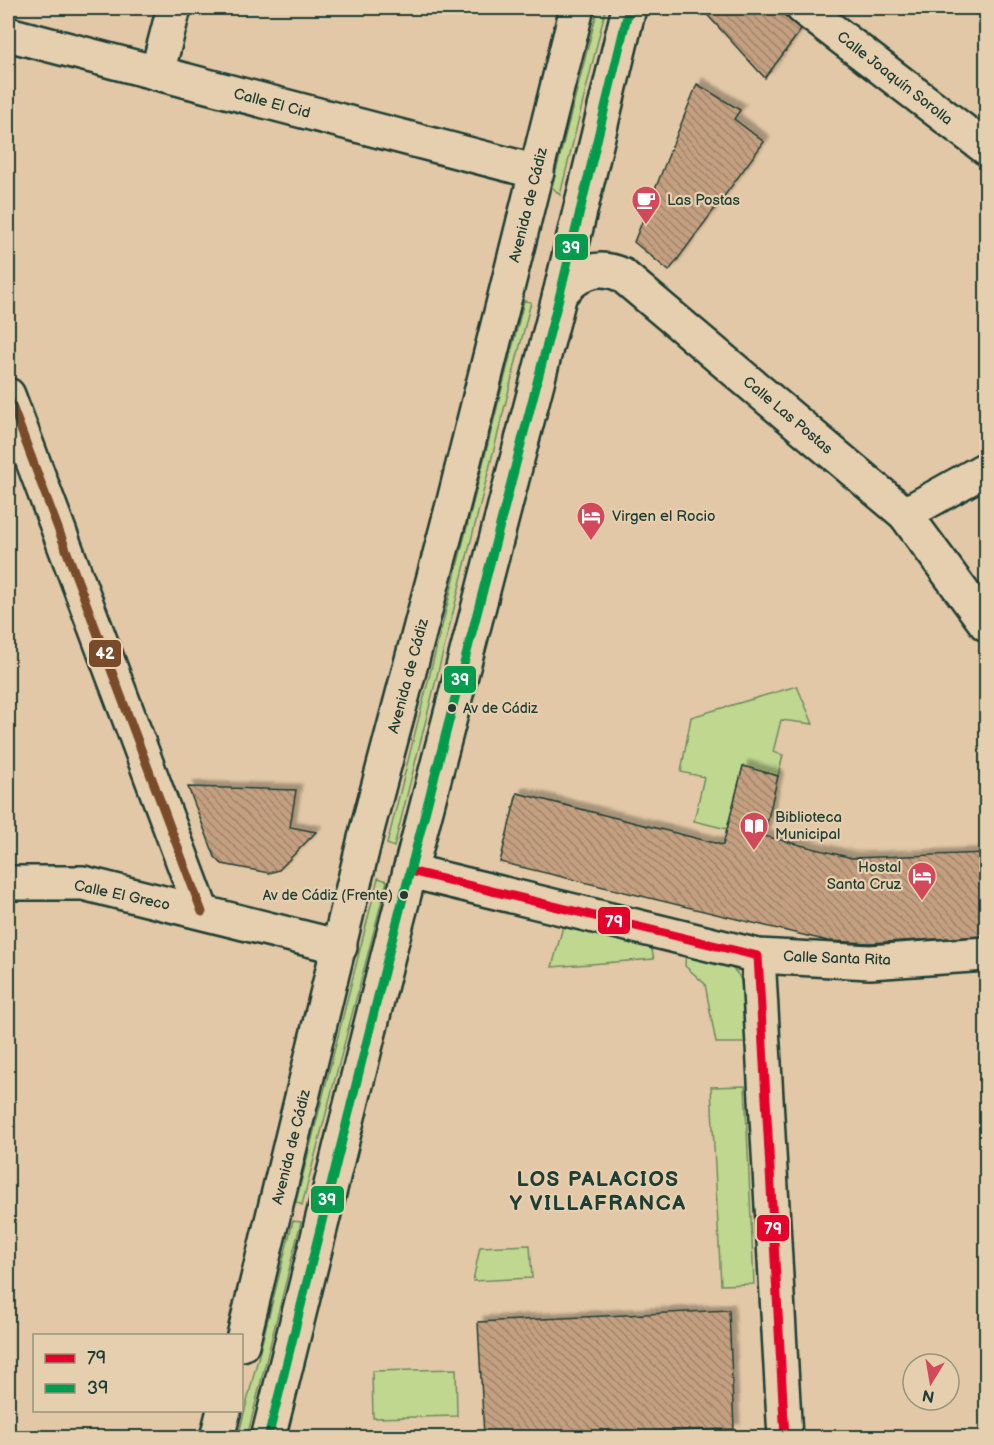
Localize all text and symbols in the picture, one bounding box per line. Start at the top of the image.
street label: Calle Joaquín Sorolla [833,27,956,129]
street label: Calle El Cid [231,84,312,123]
street label: Avenida de Cádiz [505,145,552,265]
cafe icon: Las Postas [630,184,662,226]
place label: Las Postas [667,191,741,210]
line badge: 39 [554,233,589,261]
text: 39 [562,239,580,258]
street label: Calle Las Postas [739,372,837,459]
hotel icon: Virgen el Rocio [575,500,607,542]
place label: Virgen el Rocio [612,507,715,526]
street label: Avenida de Cádiz [384,616,433,735]
line badge: 42 [88,639,122,668]
text: 42 [95,645,115,664]
line badge: 39 [443,665,477,694]
text: 39 [451,671,469,690]
place label: Av de Cádiz [463,700,538,717]
marker: Av de Cádiz [446,702,458,714]
place label: Biblioteca Municipal [775,808,842,844]
library icon: Biblioteca Municipal [738,810,770,852]
place label: Hostal Santa Cruz [827,858,902,894]
hotel icon: Hostal Santa Cruz [906,860,938,902]
street label: Calle El Greco [72,876,172,915]
place label: Av de Cádiz (Frente) [263,887,393,904]
marker: Av de Cádiz (Frente) [398,889,410,901]
line badge: 79 [597,906,631,935]
text: 79 [605,913,623,932]
street label: Calle Santa Rita [783,947,891,970]
street label: Avenida de Cádiz [268,1087,315,1207]
district label: LOS PALACIOS Y VILLAFRANCA [510,1167,686,1216]
line badge: 39 [310,1185,345,1214]
text: 39 [318,1191,336,1210]
line badge: 79 [756,1214,790,1242]
text: 79 [764,1220,782,1239]
legend [33,1334,243,1412]
text: 79 [87,1348,106,1369]
north arrow [901,1352,961,1412]
text: 39 [87,1378,108,1399]
text: N [921,1385,936,1406]

